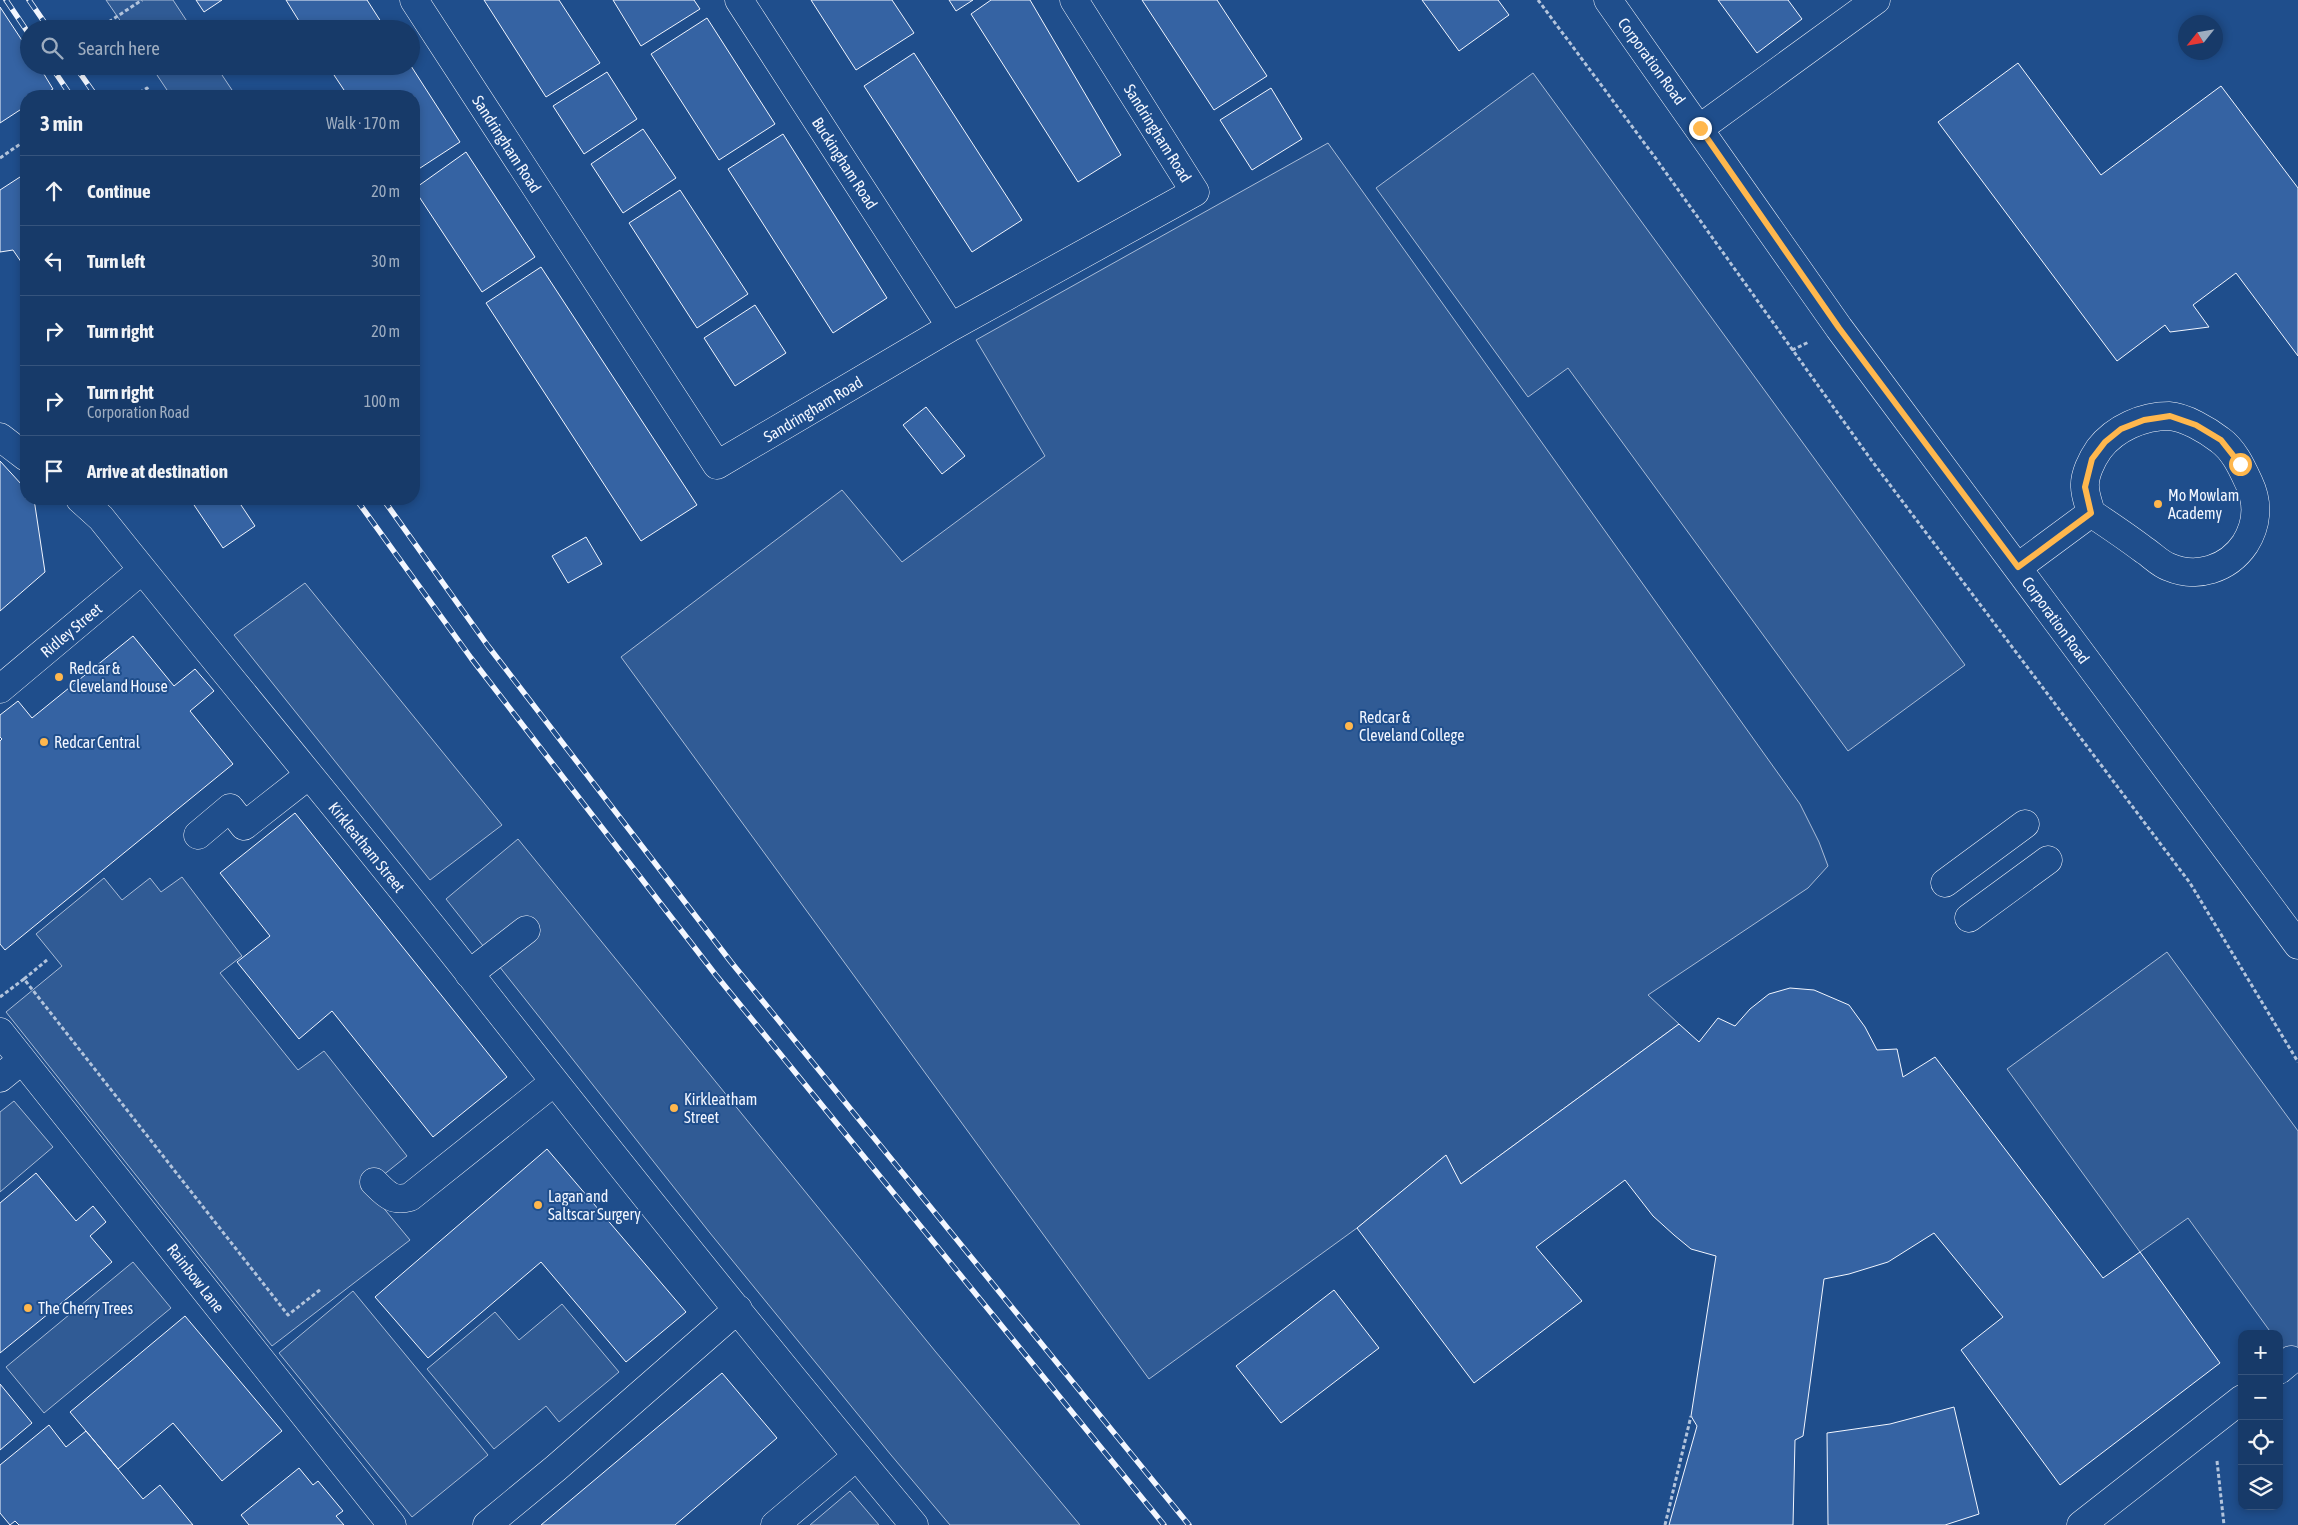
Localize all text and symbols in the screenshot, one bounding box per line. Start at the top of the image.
street label: Corporation Road [1614,14,1689,108]
north arrow [2178,15,2223,60]
search box [20,20,420,75]
icon: search [38,34,66,62]
text: Search here [78,37,160,59]
street label: Sandringham Road [1120,81,1195,186]
street label: Sandringham Road [468,92,545,196]
text: 3 min [40,111,83,135]
text: Walk · 170 m [326,114,400,132]
street label: Buckingham Road [808,114,881,213]
route end [1689,117,1712,140]
icon: ahead [40,177,68,205]
text: Continue [87,180,151,202]
text: 20 m [371,182,400,200]
icon: left [40,247,68,275]
text: Turn left [87,250,145,272]
text: 30 m [371,252,400,270]
icon: right [40,317,68,345]
text: Turn right [87,320,154,342]
text: 20 m [371,322,400,340]
street label: Sandringham Road [760,372,866,446]
text: Turn right [87,381,154,403]
icon: right [40,387,68,415]
text: 100 m [364,392,400,410]
text: Corporation Road [87,403,190,421]
route start [2229,453,2252,476]
icon: arrive [40,457,68,485]
text: Arrive at destination [87,460,228,482]
place label: Mo Mowlam Academy [2168,486,2239,523]
marker: Mo Mowlam Academy [2152,498,2164,510]
street label: Corporation Road [2018,573,2093,667]
street label: Ridley Street [37,599,106,662]
place label: Redcar & Cleveland House [69,659,168,695]
marker: Redcar & Cleveland House [53,671,65,683]
place label: Redcar & Cleveland College [1359,708,1464,745]
marker: Redcar & Cleveland College [1343,720,1355,732]
place label: Redcar Central [54,733,141,751]
marker: Redcar Central [38,736,50,748]
street label: Kirkleatham Street [325,798,409,896]
place label: Kirkleatham Street [684,1090,757,1126]
marker: Kirkleatham Street [668,1102,680,1114]
place label: Lagan and Saltscar Surgery [548,1187,641,1224]
marker: Lagan and Saltscar Surgery [532,1199,544,1211]
street label: Rainbow Lane [164,1240,228,1316]
place label: The Cherry Trees [38,1299,134,1318]
marker: The Cherry Trees [22,1302,34,1314]
map controls [2238,1330,2283,1510]
button: + [2238,1330,2283,1375]
button: − [2238,1375,2283,1420]
button: locate [2238,1420,2283,1465]
button: layers [2238,1465,2283,1510]

